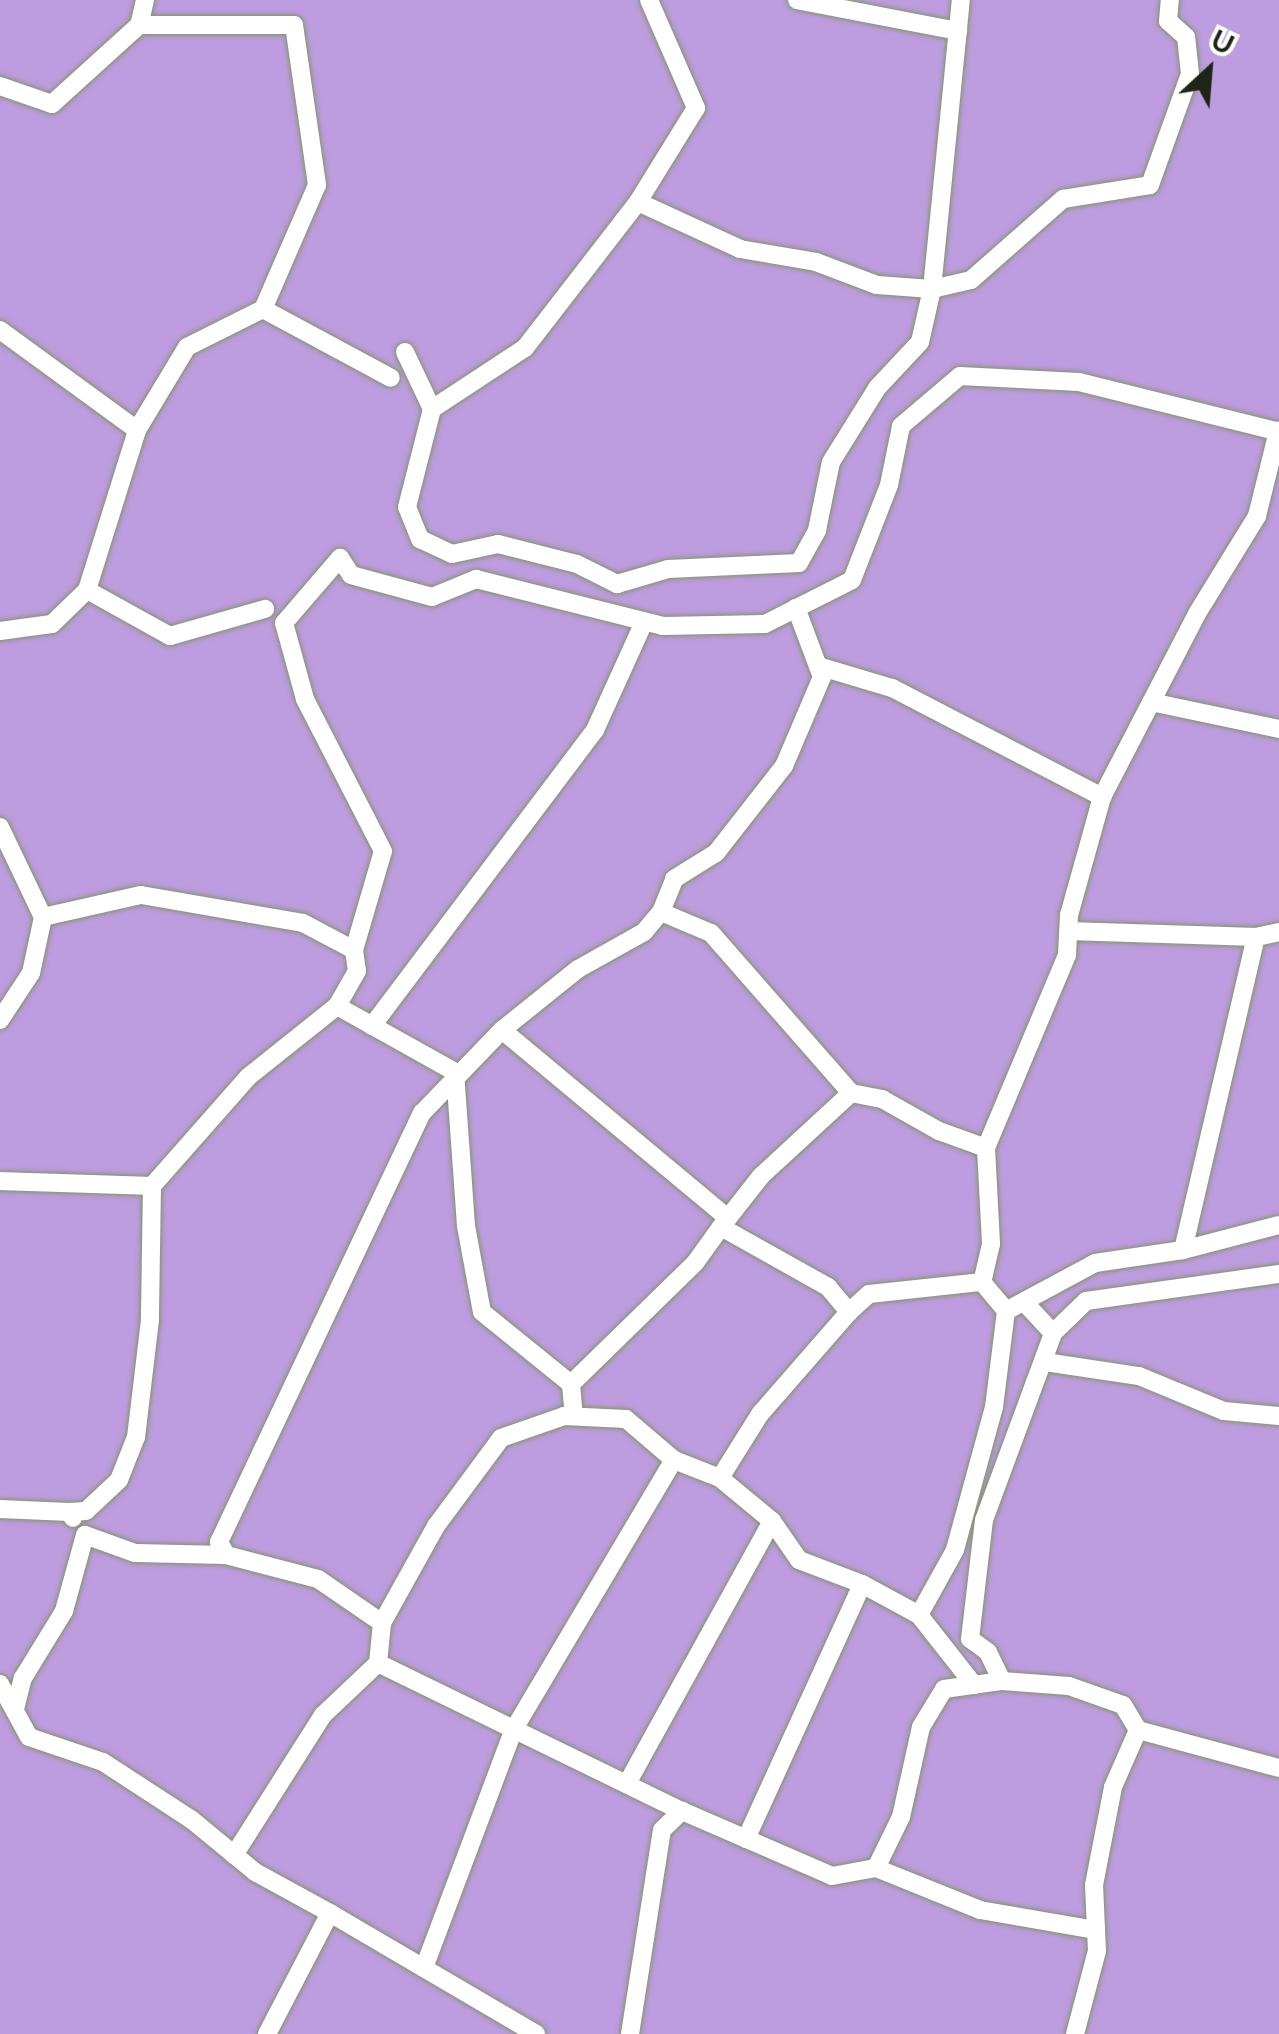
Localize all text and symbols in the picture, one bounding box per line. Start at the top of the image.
north arrow [1159,20,1259,120]
text: U [1206,23,1239,62]

